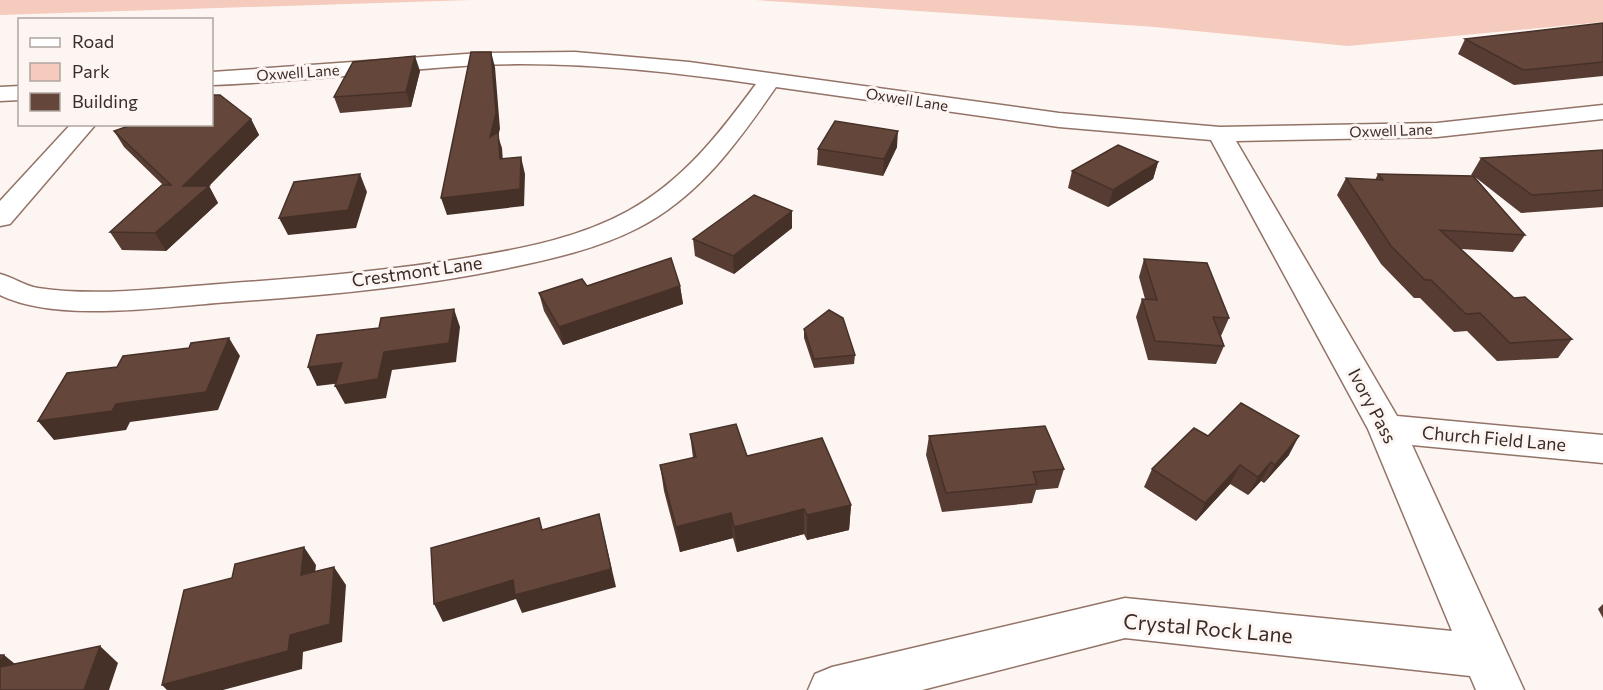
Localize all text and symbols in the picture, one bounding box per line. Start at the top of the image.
legend [18,18,213,126]
text: Road [72,30,114,52]
text: Park [72,60,110,82]
street label: Oxwell Lane [256,60,340,84]
street label: Oxwell Lane [865,84,950,114]
text: Building [72,90,138,112]
street label: Oxwell Lane [1349,120,1433,140]
street label: Crestmont Lane [350,251,483,291]
street label: Ivory Pass [1344,364,1402,447]
street label: Church Field Lane [1421,421,1567,455]
street label: Crystal Rock Lane [1122,608,1294,647]

